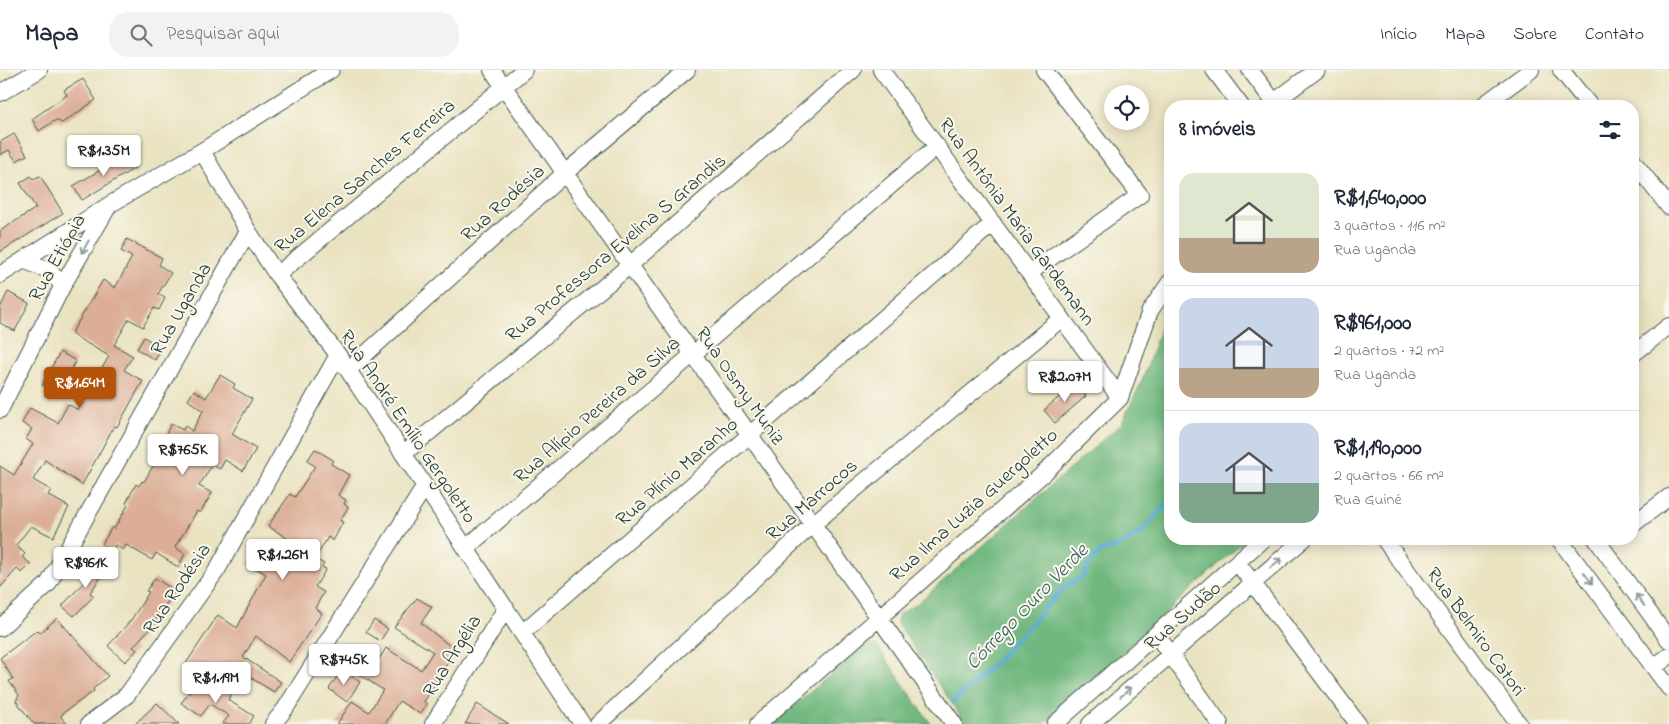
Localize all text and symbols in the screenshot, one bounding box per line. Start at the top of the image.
search box [109,12,459,57]
text: Mapa [25,17,79,52]
icon: search [127,21,155,49]
text: Pesquisar aqui [167,21,280,48]
text: Início [1380,22,1417,48]
text: Mapa [1445,22,1485,48]
text: Sobre [1513,22,1557,48]
text: Contato [1585,22,1644,48]
map controls [1104,85,1149,130]
button: locate [1104,85,1149,130]
street label: Rua Elena Sanches Ferreira [269,92,462,261]
street label: Rua Antônia Maria Gardemann [930,112,1102,333]
text: 8 imóveis [1179,115,1256,145]
icon: filters [1596,116,1624,144]
pin: R$1.35M [58,134,150,177]
text: R$1.35M [78,139,130,163]
street label: Rua Professora Evelina S Grandis [500,148,733,350]
street label: Rua Rodésia [455,158,552,250]
text: R$1,640,000 [1334,184,1426,214]
icon: home [1219,193,1279,253]
street label: Rua Etiópia [22,209,94,307]
text: 3 quartos · 116 m² [1334,214,1446,238]
text: Rua Uganda [1334,238,1416,262]
one-way arrow [79,239,89,253]
street label: Rua Uganda [144,258,221,361]
text: R$961,000 [1334,309,1411,339]
icon: home [1219,318,1279,378]
street label: Rua Osmy Muniz [687,321,791,452]
street label: Rua André Emílio Gergoletto [330,325,483,531]
street label: Rua Alípio Pereira da Silva [508,330,687,492]
text: 2 quartos · 72 m² [1334,339,1444,363]
pin: R$2.07M [1019,360,1111,403]
text: Rua Uganda [1334,363,1416,387]
text: R$2.07M [1039,365,1091,389]
pin: R$1.64M [34,366,126,409]
text: R$1.64M [55,371,105,395]
street label: Rua Plínio Maranho [610,411,745,534]
street label: Rua Ilma Luzia Guergoletto [884,422,1066,590]
pin: R$765K [142,434,224,476]
text: R$1,190,000 [1334,434,1422,464]
text: R$765K [158,438,208,462]
icon: home [1219,443,1279,503]
street label: Rua Marrocos [760,453,865,549]
text: 2 quartos · 66 m² [1334,464,1444,488]
text: Rua Guiné [1334,488,1402,512]
water label: Córrego Ouro Verde [959,536,1098,678]
street label: Rua Rodésia [137,538,219,641]
pin: R$1.26M [237,538,329,581]
text: R$1.26M [257,543,309,567]
pin: R$961K [45,546,127,589]
text: R$961K [64,551,108,575]
one-way arrow [1269,557,1282,568]
street label: Rua Belmiro Catori [1418,562,1532,703]
one-way arrow [1583,571,1593,585]
street label: Rua Sudão [1139,575,1229,659]
one-way arrow [1635,594,1646,607]
street label: Rua Argélia [416,609,491,704]
pin: R$745K [303,644,385,686]
text: R$745K [320,648,368,672]
pin: R$1.19M [170,662,262,704]
text: R$1.19M [193,666,239,690]
one-way arrow [1119,687,1132,698]

